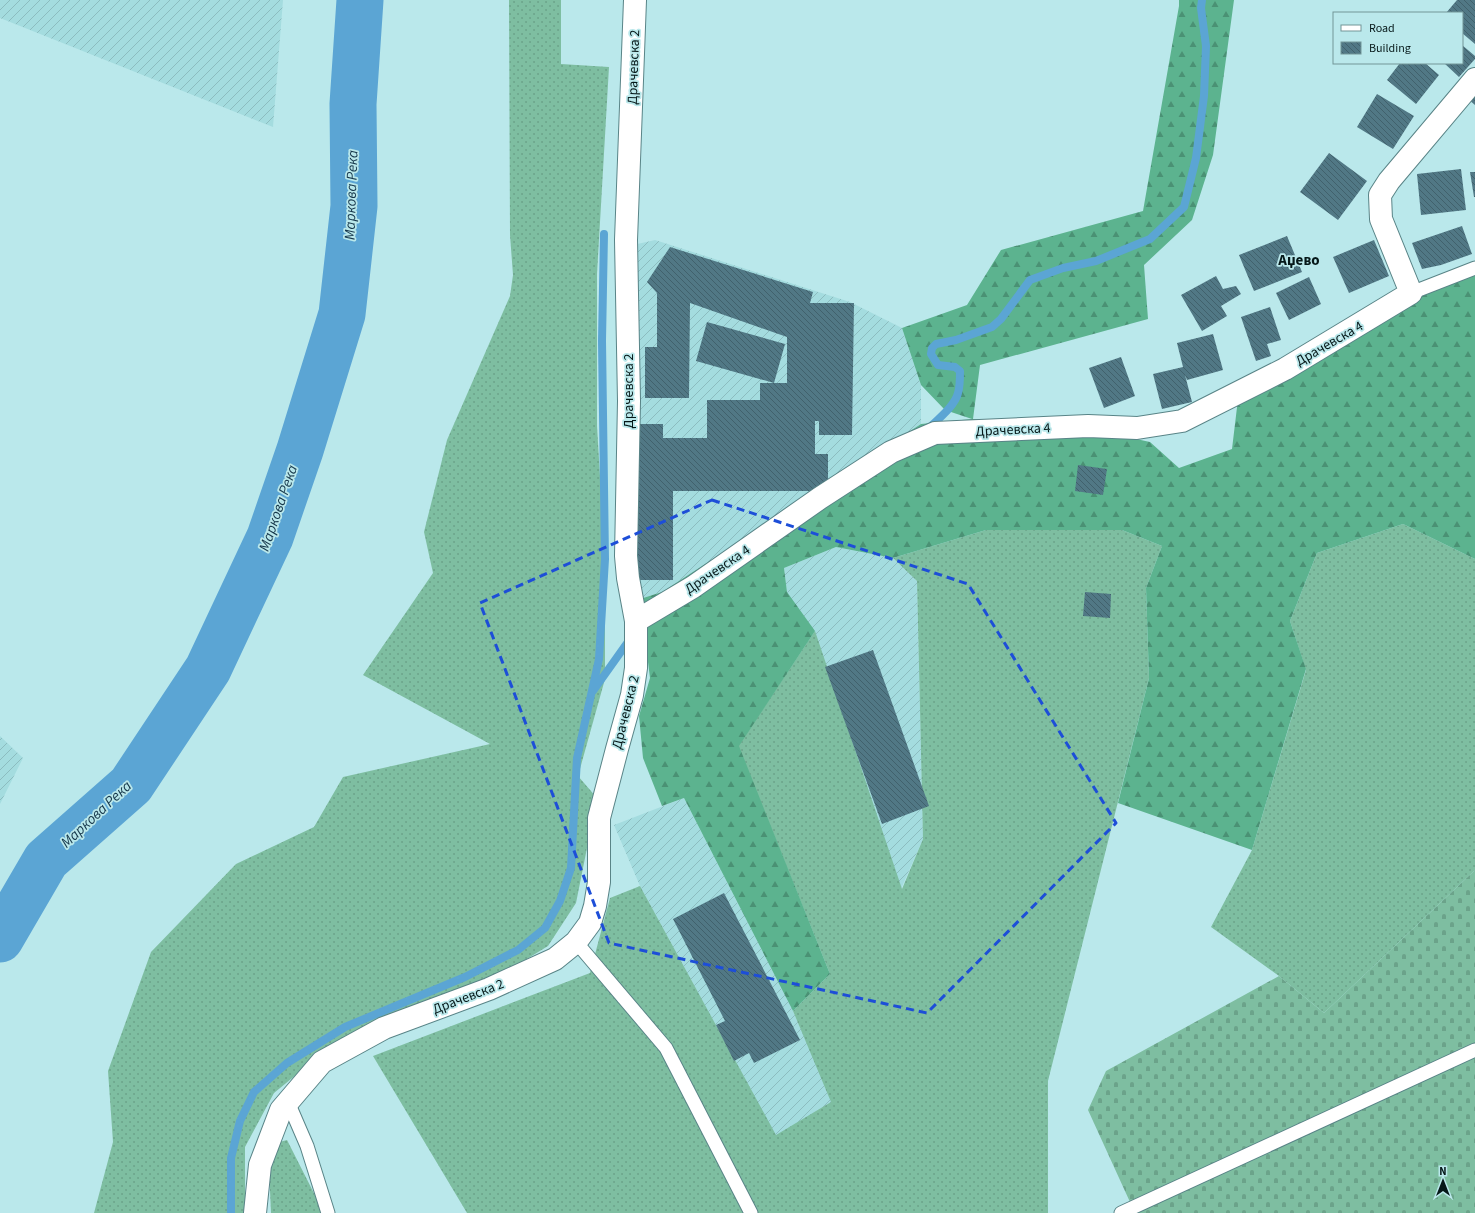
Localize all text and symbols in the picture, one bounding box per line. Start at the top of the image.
legend [1333,12,1463,64]
text: Road [1369,20,1395,37]
street label: Драчевска 2 [623,29,645,105]
text: Building [1369,40,1411,57]
water label: Маркова Река [339,150,364,240]
district label: Аџево [1277,250,1320,271]
street label: Драчевска 4 [1292,316,1367,371]
street label: Драчевска 2 [619,353,639,429]
street label: Драчевска 4 [975,418,1051,442]
water label: Маркова Река [254,462,303,554]
street label: Драчевска 4 [681,541,754,599]
street label: Драчевска 2 [607,673,645,751]
water label: Маркова Река [56,776,136,853]
street label: Драчевска 2 [430,974,507,1020]
north arrow [1423,1161,1463,1201]
text: N [1439,1164,1447,1179]

